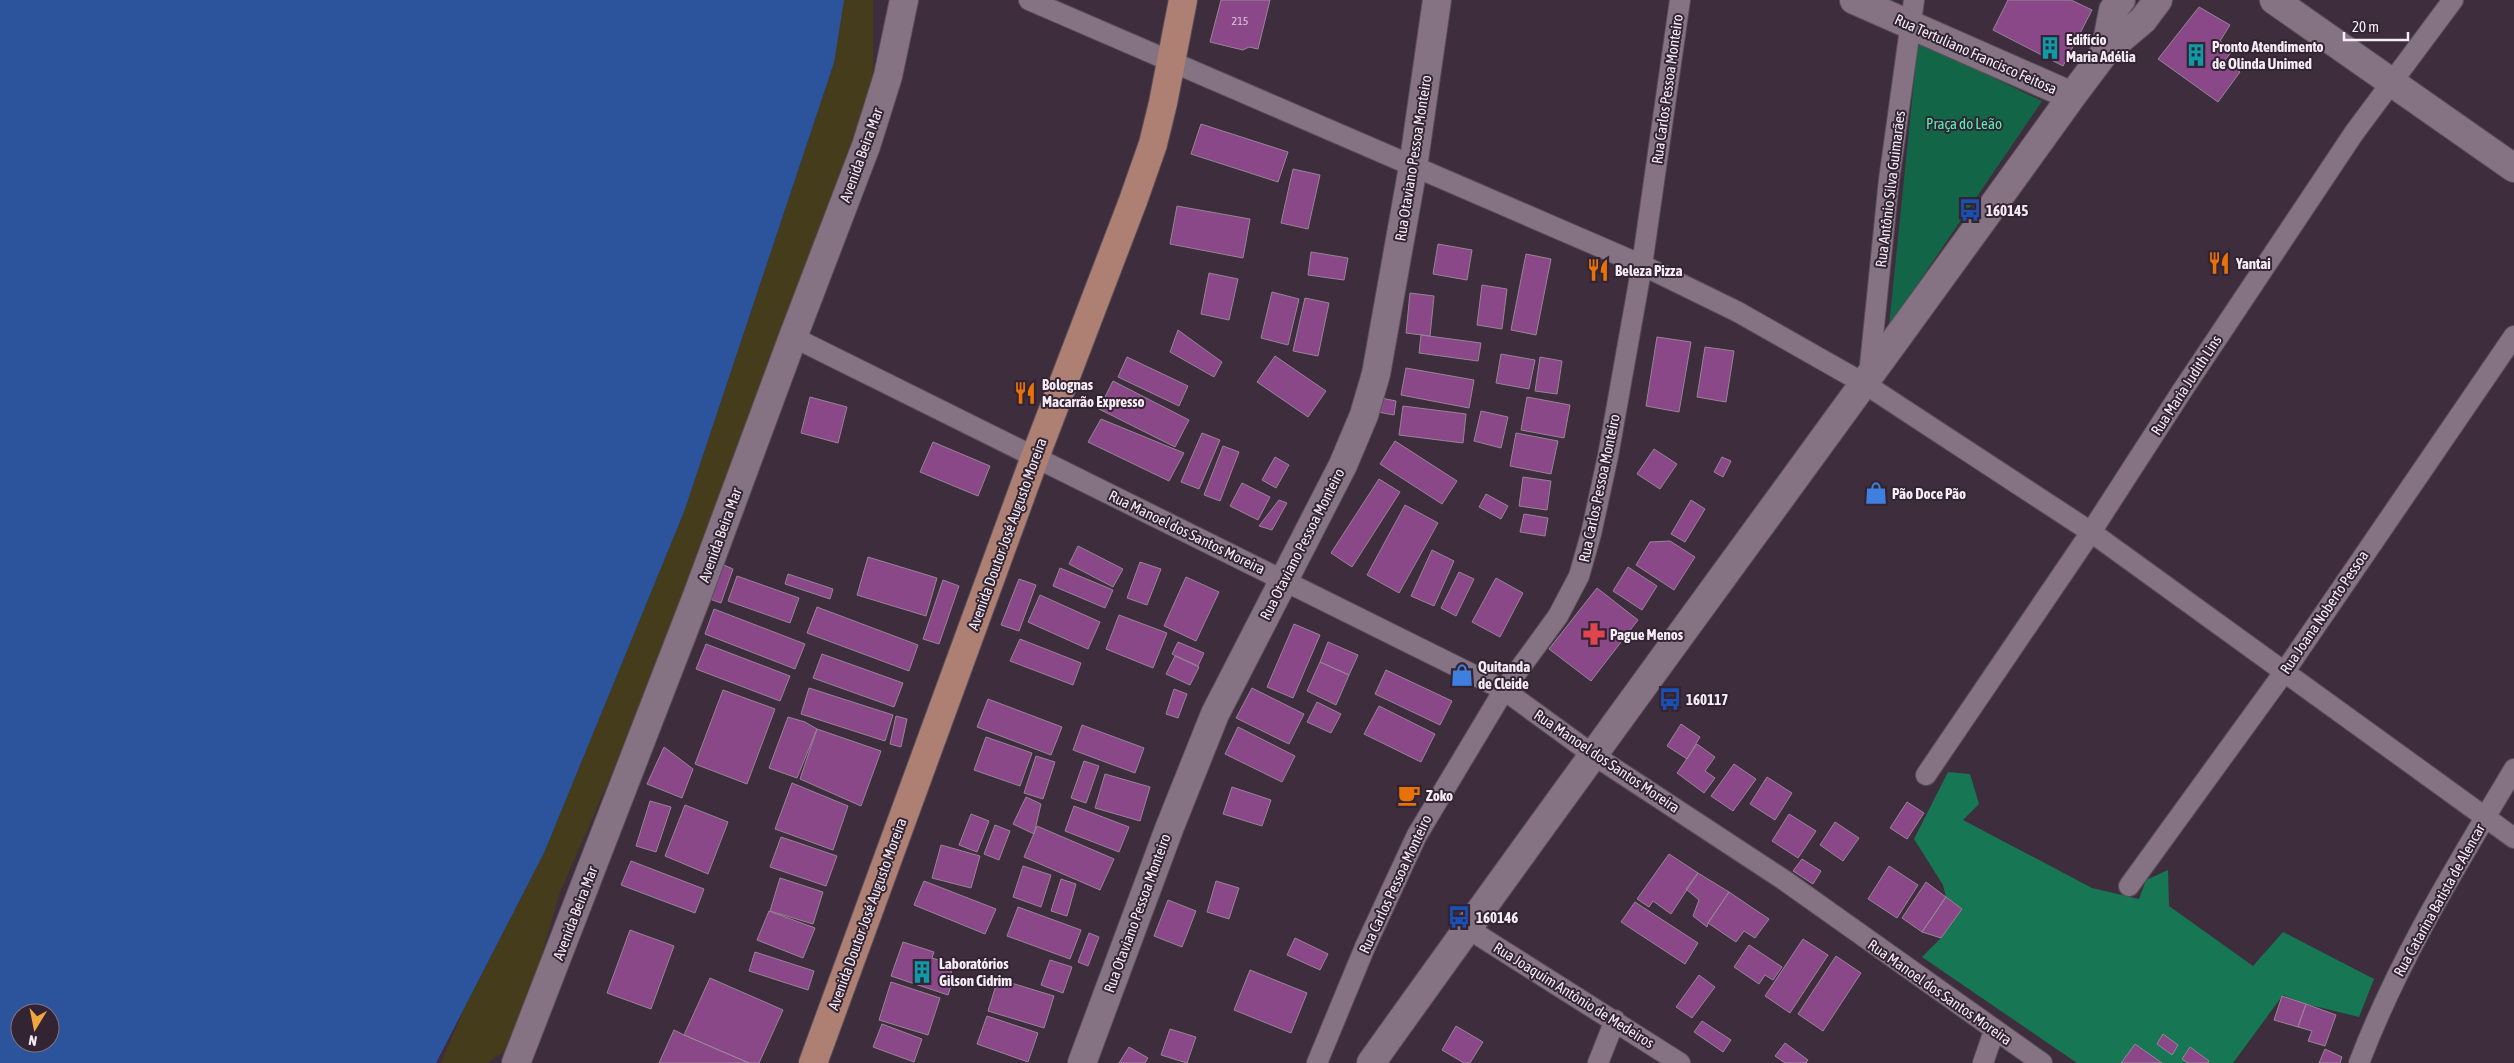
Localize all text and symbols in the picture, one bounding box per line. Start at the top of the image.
scale bar [2344,10,2408,42]
street label: Rua Tertuliano Francisco Feitosa [1892,11,2060,97]
street label: Rua Carlos Pessoa Monteiro [1648,13,1686,165]
house number: 215 [1232,14,1248,28]
text: 20 m [2352,18,2379,35]
place label: Edifício Maria Adélia [2066,31,2136,65]
building icon: Edifício Maria Adélia [2037,35,2063,61]
place label: Pronto Atendimento de Olinda Unimed [2212,38,2324,72]
building icon: Pronto Atendimento de Olinda Unimed [2183,42,2209,68]
street label: Rua Otaviano Pessoa Monteiro [1391,74,1435,242]
street label: Avenida Beira Mar [836,105,886,204]
street label: Rua Antônio Silva Guimarães [1872,110,1908,268]
park label: Praça do Leão [1926,115,2002,132]
bus stop icon: 160145 [1957,197,1983,223]
place label: 160145 [1986,202,2028,219]
restaurant icon: Yantai [2206,250,2232,276]
place label: Yantai [2235,255,2271,272]
restaurant icon: Beleza Pizza [1585,257,1611,283]
place label: Beleza Pizza [1615,262,1682,279]
street label: Rua Maria Judith Lins [2147,332,2225,438]
place label: Bolognas Macarrão Expresso [1042,376,1145,410]
restaurant icon: Bolognas Macarrão Expresso [1012,380,1038,406]
street label: Rua Carlos Pessoa Monteiro [1575,412,1623,564]
street label: Avenida Doutor José Augusto Moreira [964,436,1050,632]
street label: Rua Otaviano Pessoa Monteiro [1256,465,1348,623]
shop icon: Pão Doce Pão [1863,480,1889,506]
street label: Avenida Beira Mar [695,485,745,584]
place label: Pão Doce Pão [1892,485,1966,502]
street label: Rua Manoel dos Santos Moreira [1106,487,1268,577]
street label: Rua Joana Noberto Pessoa [2276,547,2372,677]
pharmacy icon: Pague Menos [1581,621,1607,647]
place label: Pague Menos [1610,626,1684,643]
place label: Quitanda de Cleide [1478,658,1530,692]
shop icon: Quitanda de Cleide [1449,662,1475,688]
bus stop icon: 160117 [1657,686,1683,712]
place label: 160117 [1686,691,1728,708]
street label: Rua Manoel dos Santos Moreira [1531,706,1683,816]
cafe icon: Zoko [1396,782,1422,808]
place label: Zoko [1426,787,1453,804]
street label: Rua Carlos Pessoa Monteiro [1355,812,1435,956]
street label: Avenida Doutor José Augusto Moreira [824,816,910,1012]
street label: Rua Catarina Batista de Alencar [2390,820,2488,979]
street label: Rua Otaviano Pessoa Monteiro [1100,831,1174,995]
street label: Avenida Beira Mar [549,863,601,962]
bus stop icon: 160146 [1446,904,1472,930]
place label: 160146 [1476,909,1518,926]
street label: Rua Manoel dos Santos Moreira [1865,936,2015,1048]
street label: Rua Joaquim Antônio de Medeiros [1491,939,1657,1051]
place label: Laboratórios Gilson Cidrim [939,955,1012,989]
building icon: Laboratórios Gilson Cidrim [909,959,935,985]
north arrow [10,1003,60,1053]
text: N [27,1032,38,1049]

